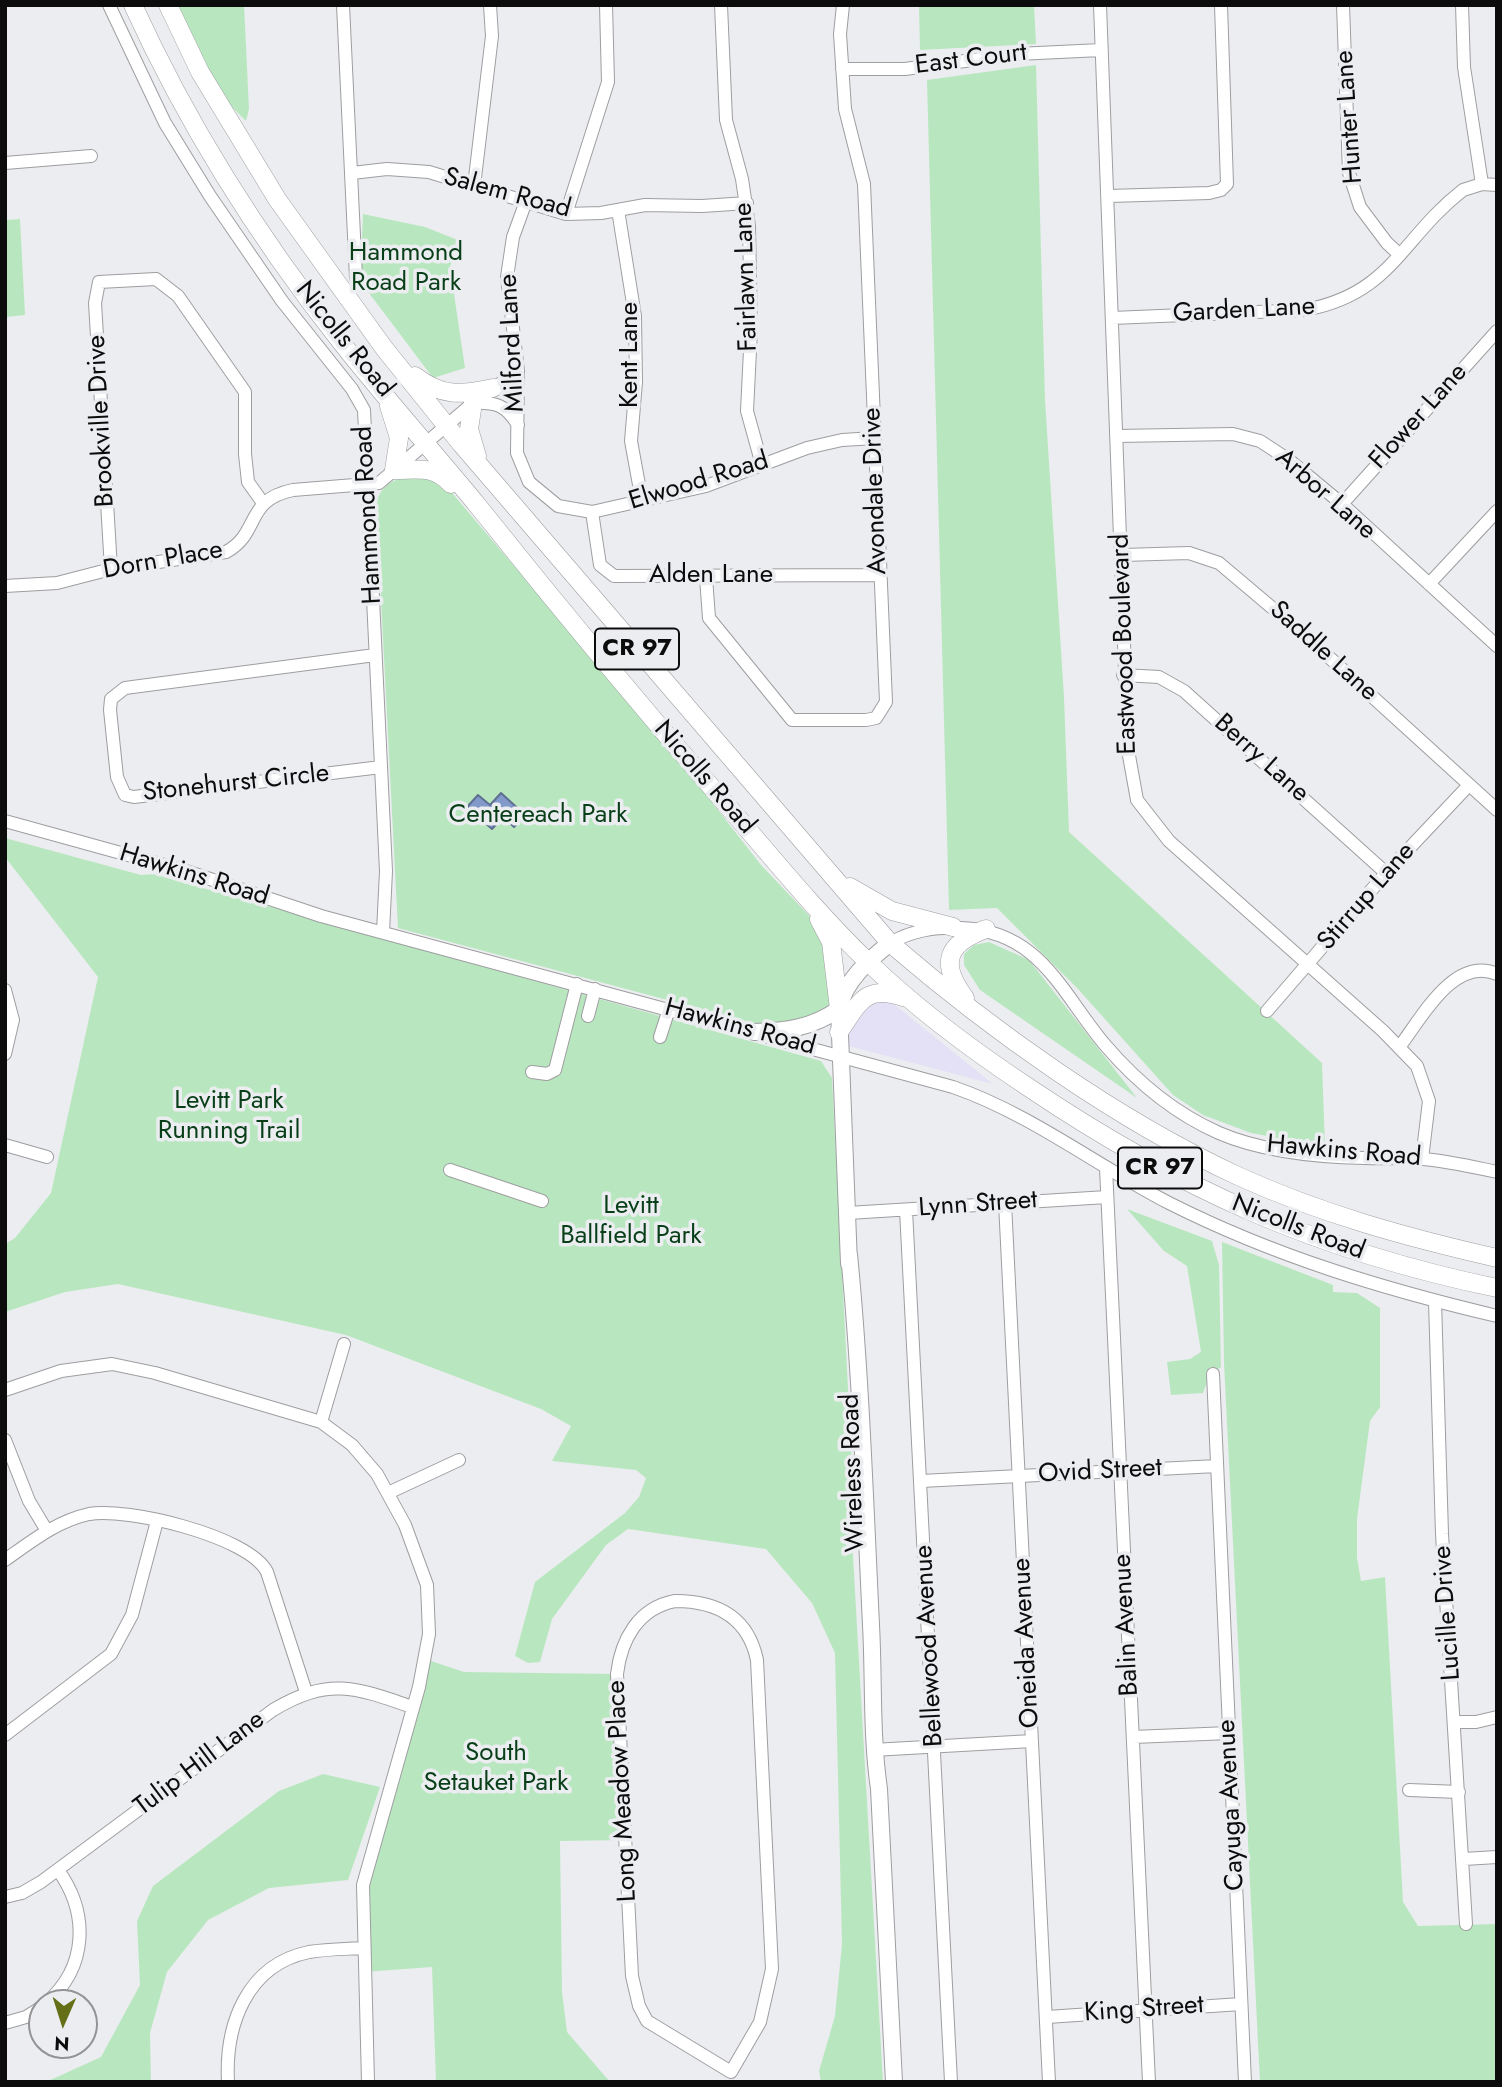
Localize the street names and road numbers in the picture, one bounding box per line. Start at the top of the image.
street label: East Court [913,38,1029,82]
street label: Hunter Lane [1330,49,1370,185]
street label: Salem Road [440,162,574,226]
street label: Fairlawn Lane [729,202,765,352]
street label: Milford Lane [494,273,532,413]
street label: Nicolls Road [288,276,400,404]
street label: Garden Lane [1172,292,1316,330]
street label: Kent Lane [615,302,647,408]
street label: Brookville Drive [82,334,122,508]
street label: Flower Lane [1363,358,1475,476]
street label: Avondale Drive [857,407,895,575]
street label: Hammond Road [349,425,389,605]
street label: Arbor Lane [1268,443,1382,547]
street label: Elwood Road [625,446,773,518]
street label: Eastwood Boulevard [1106,533,1144,755]
street label: Dorn Place [101,535,225,587]
street label: Alden Lane [649,560,773,592]
street label: Saddle Lane [1262,595,1384,709]
road number: CR 97 [595,628,679,670]
street label: Berry Lane [1207,708,1315,810]
street label: Nicolls Road [646,715,762,841]
street label: Stonehurst Circle [141,759,331,809]
street label: Stirrup Lane [1312,837,1422,957]
street label: Hawkins Road [115,838,273,914]
street label: Hawkins Road [661,993,819,1063]
street label: Hawkins Road [1266,1130,1422,1174]
road number: CR 97 [1118,1148,1202,1188]
street label: Lynn Street [918,1185,1038,1225]
street label: Nicolls Road [1227,1188,1369,1268]
street label: Wireless Road [836,1393,872,1553]
street label: Ovid Street [1037,1453,1163,1491]
street label: Bellewood Avenue [909,1544,951,1748]
street label: Lucille Drive [1428,1545,1468,1681]
street label: Balin Avenue [1108,1553,1146,1697]
street label: Oneida Avenue [1007,1557,1047,1729]
street label: Long Meadow Place [602,1679,644,1903]
street label: Tulip Hill Lane [129,1705,271,1823]
street label: Cayuga Avenue [1212,1719,1252,1891]
street label: King Street [1083,1990,1205,2030]

